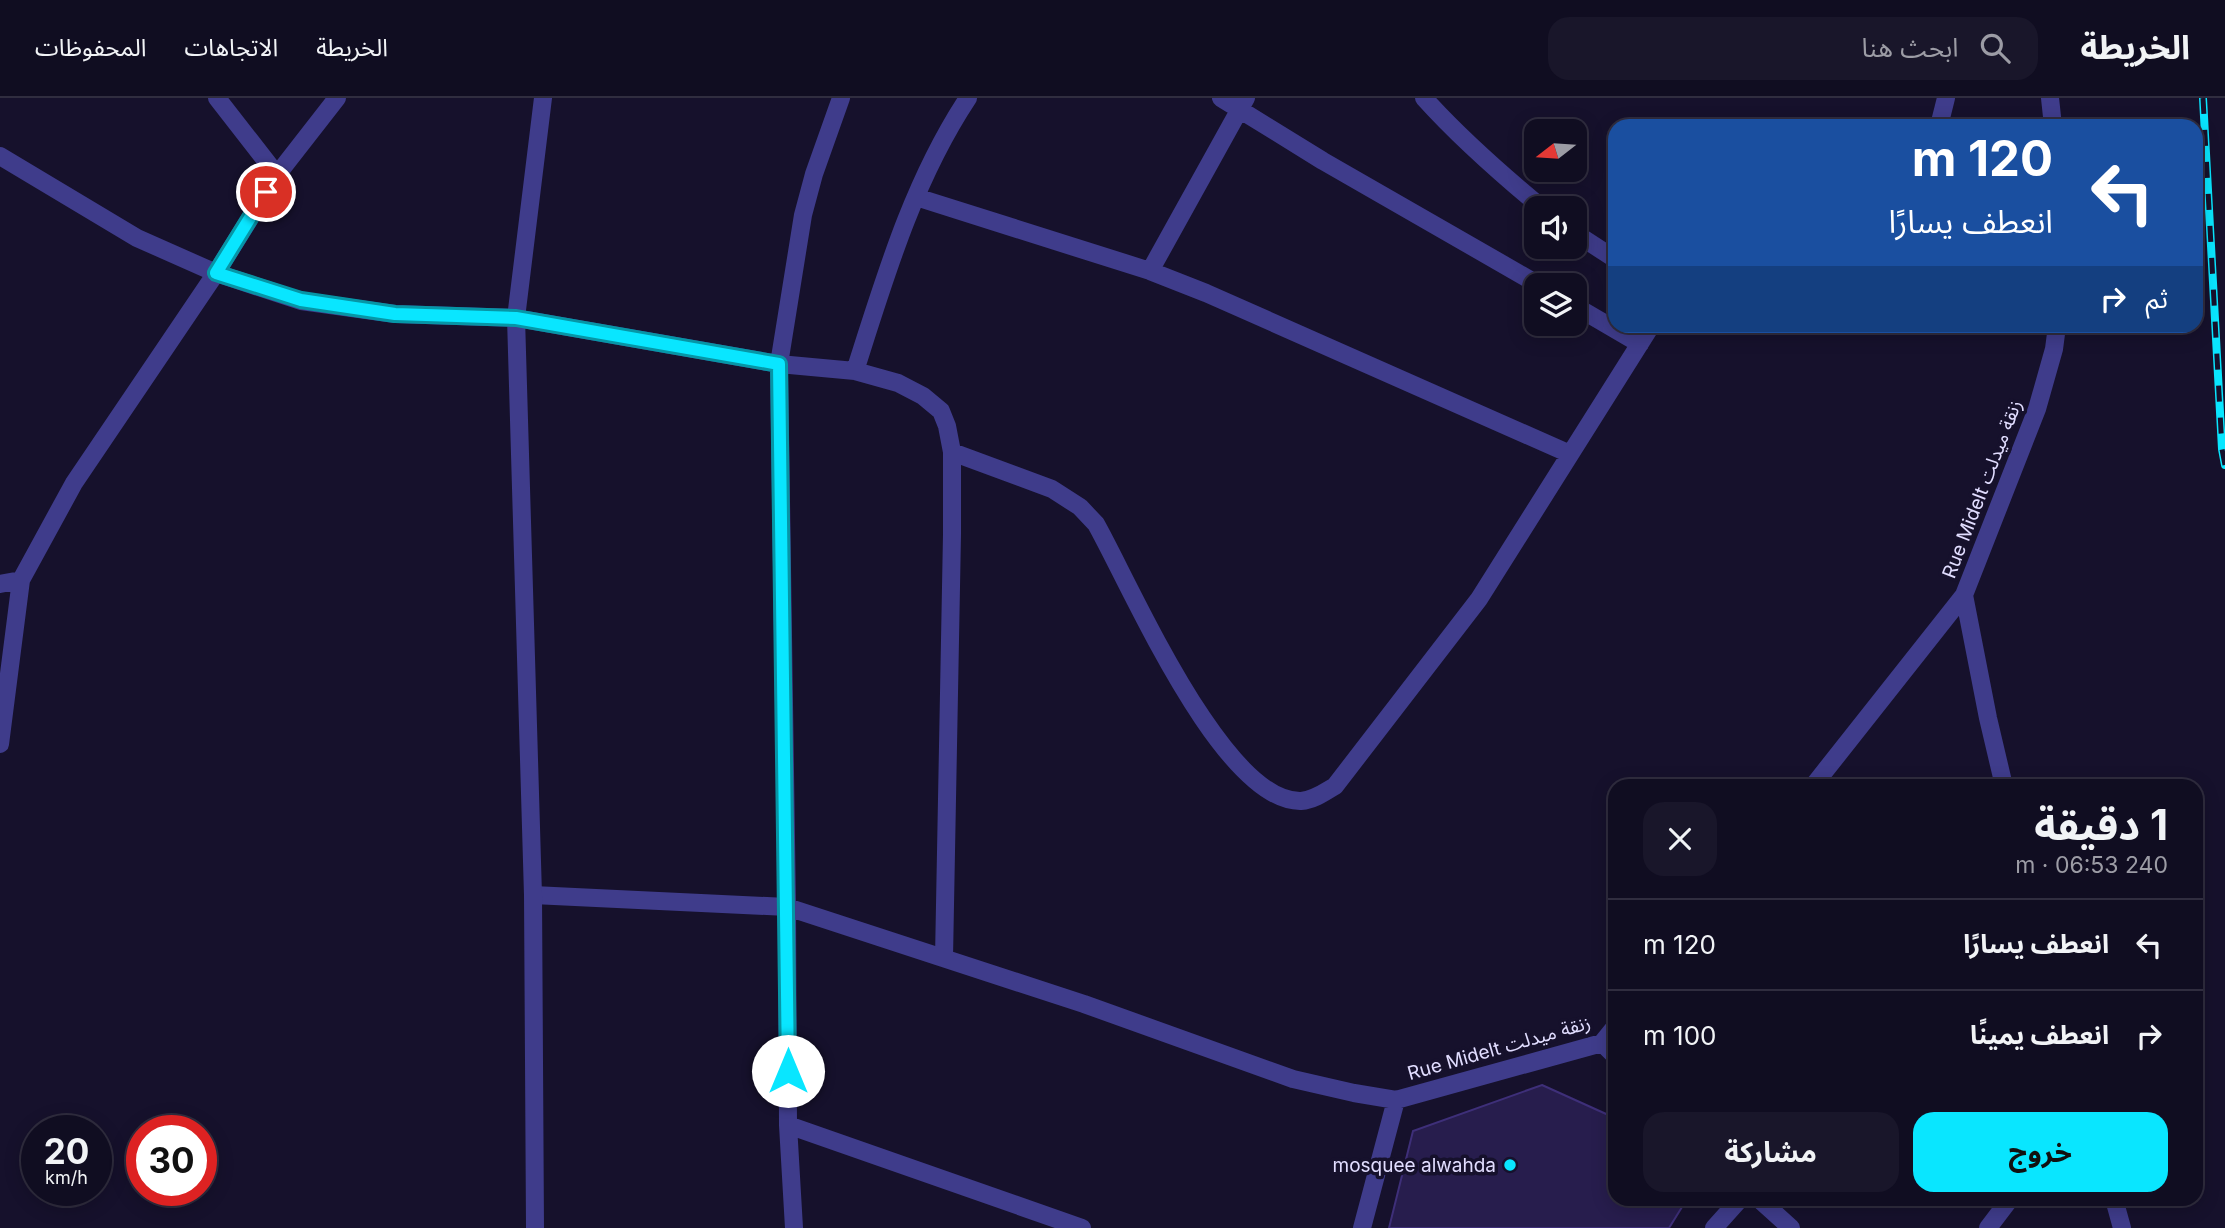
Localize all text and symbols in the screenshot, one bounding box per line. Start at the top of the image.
search box [1548,17,2038,80]
text: الخريطة [2080,27,2190,67]
icon: search [1976,29,2014,67]
text: ابحث هنا [1862,32,1958,63]
text: المحفوظات [35,33,146,62]
text: الاتجاهات [184,33,278,62]
text: الخريطة [316,33,388,62]
north arrow [1524,119,1587,182]
map controls [1524,119,1587,336]
text: 120 m [1912,129,2053,188]
icon: left [2077,147,2168,238]
pin [236,162,296,222]
icon: arrive [247,173,285,211]
button: sound [1524,196,1587,259]
text: انعطف يسارًا [1889,202,2053,241]
button: layers [1524,273,1587,336]
icon: right [2094,280,2132,318]
text: ثم [2146,283,2168,314]
street label: Rue Midelt زنقة ميدلت [1937,397,2027,581]
text: 1 دقيقة [2034,799,2168,850]
button: close [1643,802,1717,876]
text: 240 m · 06:53 [2015,851,2168,879]
icon: left [2130,926,2168,964]
text: انعطف يسارًا [1963,928,2109,959]
text: 120 m [1643,929,1716,960]
street label: Rue Midelt زنقة ميدلت [1405,1011,1593,1085]
icon: right [2130,1017,2168,1055]
text: انعطف يمينًا [1970,1019,2109,1050]
text: 100 m [1643,1020,1716,1051]
position arrow [751,1034,825,1108]
button: مشاركة [1643,1112,1899,1192]
button: خروج [1913,1112,2168,1192]
speed limit sign: 30 [126,1115,217,1206]
text: 20 [44,1130,89,1172]
place label: mosquee alwahda [1333,1154,1496,1177]
marker: mosquee alwahda [1502,1157,1518,1173]
text: km/h [45,1167,88,1188]

